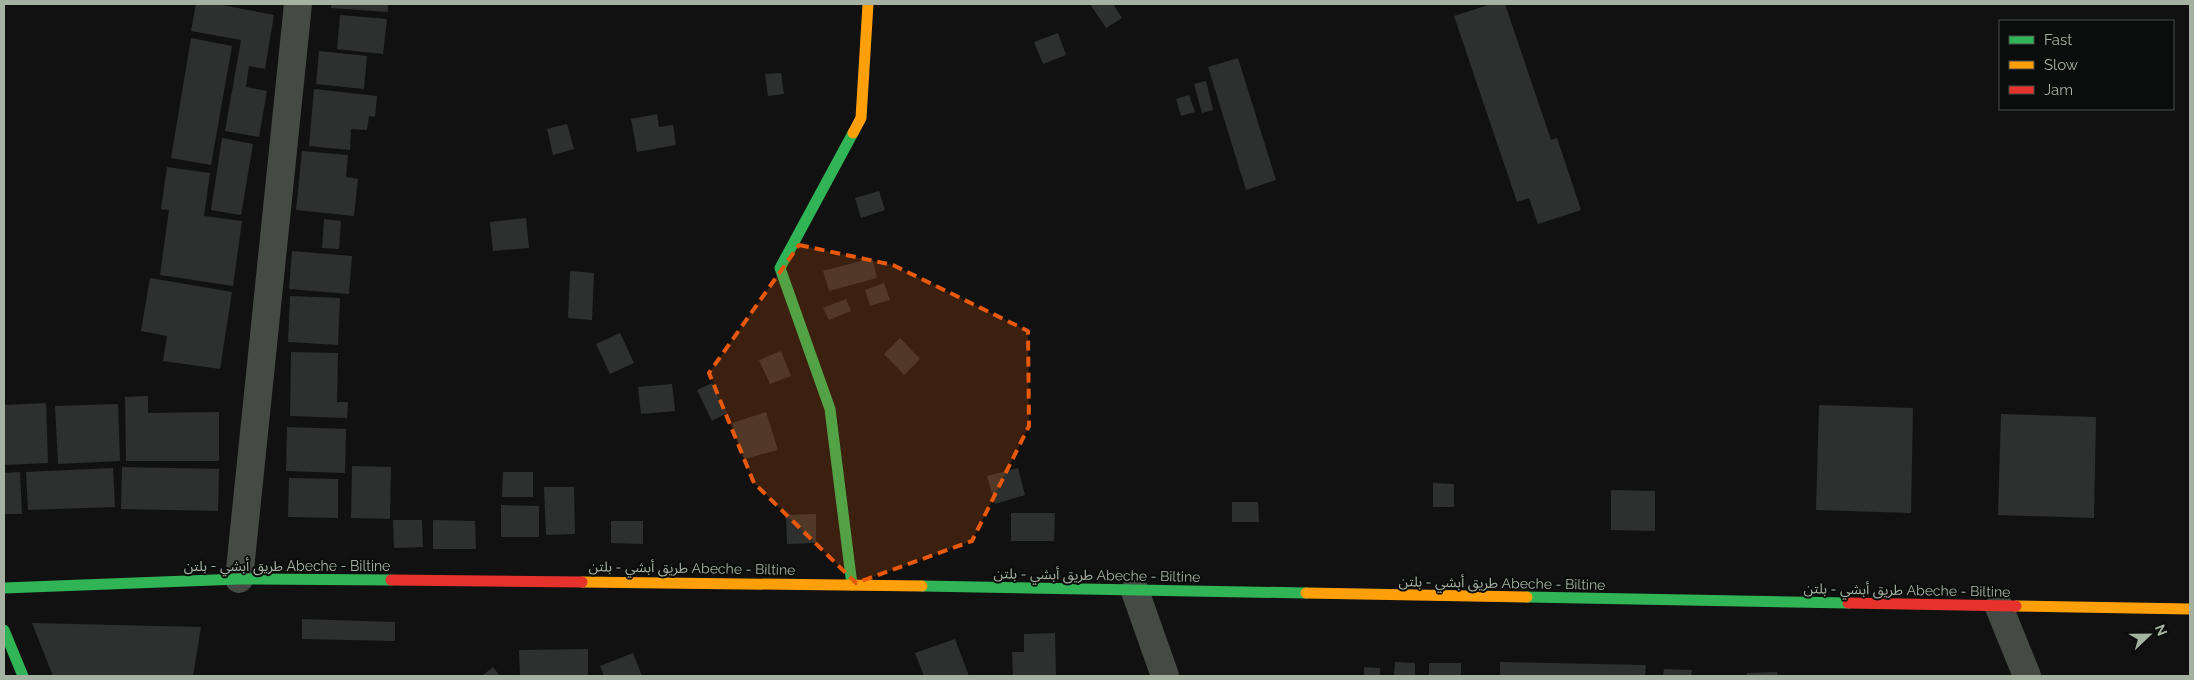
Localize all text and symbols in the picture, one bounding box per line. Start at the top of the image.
legend [1999,20,2174,110]
text: Fast [2044,31,2072,49]
text: Slow [2044,56,2078,74]
text: Jam [2044,81,2073,99]
street label: طريق أبشي - بلتن Abeche - Biltine [184,557,390,577]
street label: طريق أبشي - بلتن Abeche - Biltine [588,557,795,581]
street label: طريق أبشي - بلتن Abeche - Biltine [993,564,1200,588]
street label: طريق أبشي - بلتن Abeche - Biltine [1398,572,1605,596]
street label: طريق أبشي - بلتن Abeche - Biltine [1803,579,2010,603]
north arrow [2124,610,2174,660]
text: N [2152,622,2170,638]

